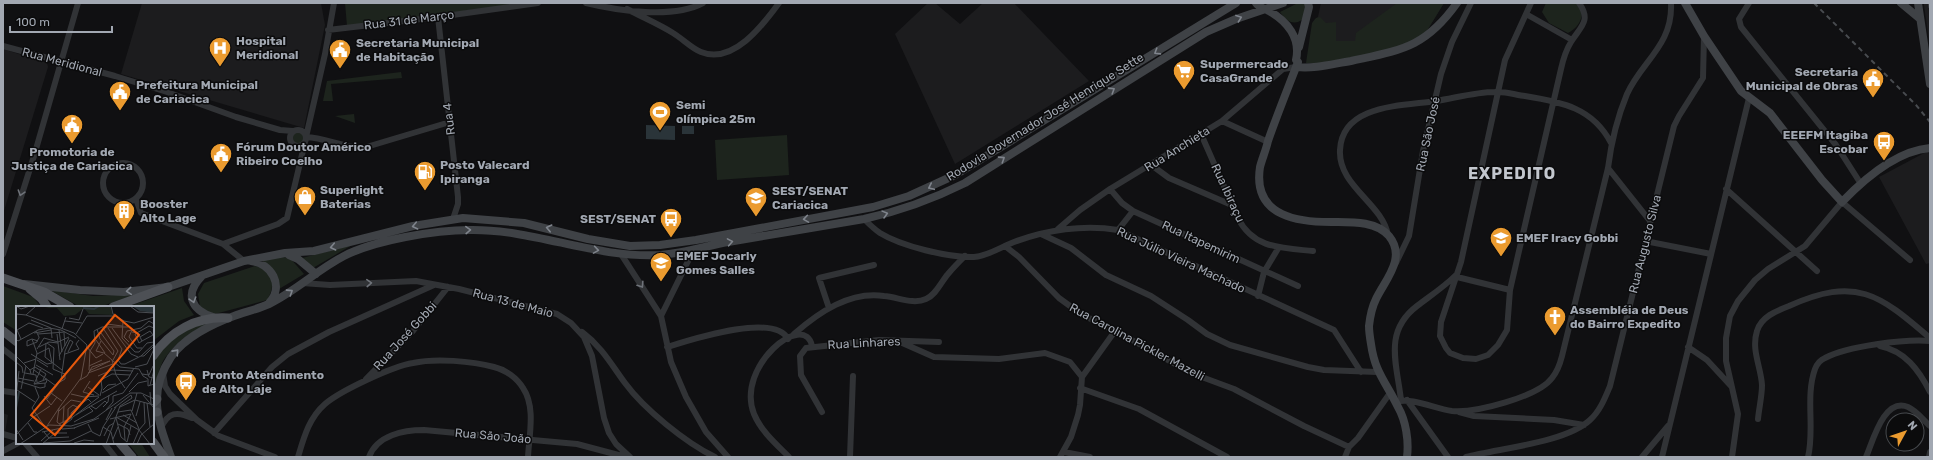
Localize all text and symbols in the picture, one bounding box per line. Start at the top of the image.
scale bar [10,8,112,34]
street label: Rua 31 de Março [363,8,455,32]
text: 100 m [16,15,50,29]
one-way arrow [1236,15,1243,23]
place label: Hospital Meridional [236,34,299,62]
hospital icon: Hospital Meridional [207,35,233,68]
place label: Secretaria Municipal de Habitação [356,36,479,64]
public building icon: Secretaria Municipal de Habitação [327,37,353,70]
street label: Rua Meridional [21,45,104,79]
one-way arrow [1154,47,1161,54]
street label: Rodovia Governador José Henrique Sette [944,50,1146,184]
place label: Supermercado CasaGrande [1200,57,1288,85]
supermarket icon: Supermercado CasaGrande [1171,58,1197,91]
place label: Secretaria Municipal de Obras [1746,65,1858,93]
public building icon: Secretaria Municipal de Obras [1860,66,1886,99]
place label: Prefeitura Municipal de Cariacica [136,78,258,106]
public building icon: Prefeitura Municipal de Cariacica [107,79,133,112]
one-way arrow [1108,87,1115,94]
street label: Rua São José [1413,95,1443,173]
place label: Semi olímpica 25m [676,98,755,126]
sports icon: Semi olímpica 25m [647,99,673,132]
street label: Rua 4 [440,102,458,136]
public building icon: Promotoria de Justiça de Cariacica [59,112,85,145]
street label: Rua Anchieta [1142,123,1212,175]
place label: EEEFM Itagiba Escobar [1783,128,1869,156]
bus stop icon: EEEFM Itagiba Escobar [1871,129,1897,162]
place label: Fórum Doutor Américo Ribeiro Coelho [236,140,371,168]
public building icon: Fórum Doutor Américo Ribeiro Coelho [208,141,234,174]
place label: Promotoria de Justiça de Cariacica [11,145,133,173]
one-way arrow [998,157,1005,164]
place label: Posto Valecard Ipiranga [440,158,530,186]
fuel station icon: Posto Valecard Ipiranga [412,159,438,192]
street label: Rua Ibiraçu [1208,162,1248,224]
district label: EXPEDITO [1468,164,1556,183]
one-way arrow [928,182,936,190]
place label: Superlight Baterias [320,183,384,211]
shop icon: Superlight Baterias [292,184,318,217]
place label: SEST/SENAT Cariacica [772,184,848,212]
school or university icon: SEST/SENAT Cariacica [743,185,769,218]
one-way arrow [18,189,26,196]
street label: Rua Augusto Silva [1626,193,1664,295]
place label: Booster Alto Lage [140,197,197,225]
building icon: Booster Alto Lage [111,198,137,231]
bus stop icon: SEST/SENAT [658,206,684,239]
one-way arrow [881,210,888,219]
place label: SEST/SENAT [580,212,656,226]
one-way arrow [803,214,809,223]
street label: Rua Itapemirim [1160,218,1242,266]
one-way arrow [412,222,418,230]
street label: Rua Júlio Vieira Machado [1115,224,1247,296]
one-way arrow [545,225,552,233]
school or university icon: EMEF Iracy Gobbi [1488,225,1514,258]
one-way arrow [465,226,471,234]
place label: EMEF Iracy Gobbi [1516,231,1618,245]
one-way arrow [727,238,733,247]
one-way arrow [330,242,336,250]
one-way arrow [593,245,599,254]
place label: EMEF Jocarly Gomes Salles [676,249,757,277]
school or university icon: EMEF Jocarly Gomes Salles [648,250,674,283]
one-way arrow [366,279,372,287]
one-way arrow [636,281,644,288]
one-way arrow [126,286,132,295]
street label: Rua 13 de Maio [471,286,555,320]
one-way arrow [286,289,293,297]
one-way arrow [189,296,197,303]
street label: Rua José Gobbi [371,299,439,373]
street label: Rua Carolina Pickler Mazelli [1067,300,1207,384]
place label: Assembléia de Deus do Bairro Expedito [1570,303,1689,331]
church icon: Assembléia de Deus do Bairro Expedito [1542,304,1568,337]
inset map [16,306,154,444]
street label: Rua Linhares [827,334,901,352]
one-way arrow [171,349,178,357]
place label: Pronto Atendimento de Alto Laje [202,368,324,396]
bus stop icon: Pronto Atendimento de Alto Laje [173,369,199,402]
north arrow [1885,412,1925,452]
text: N [1905,419,1920,433]
street label: Rua São João [454,426,532,446]

